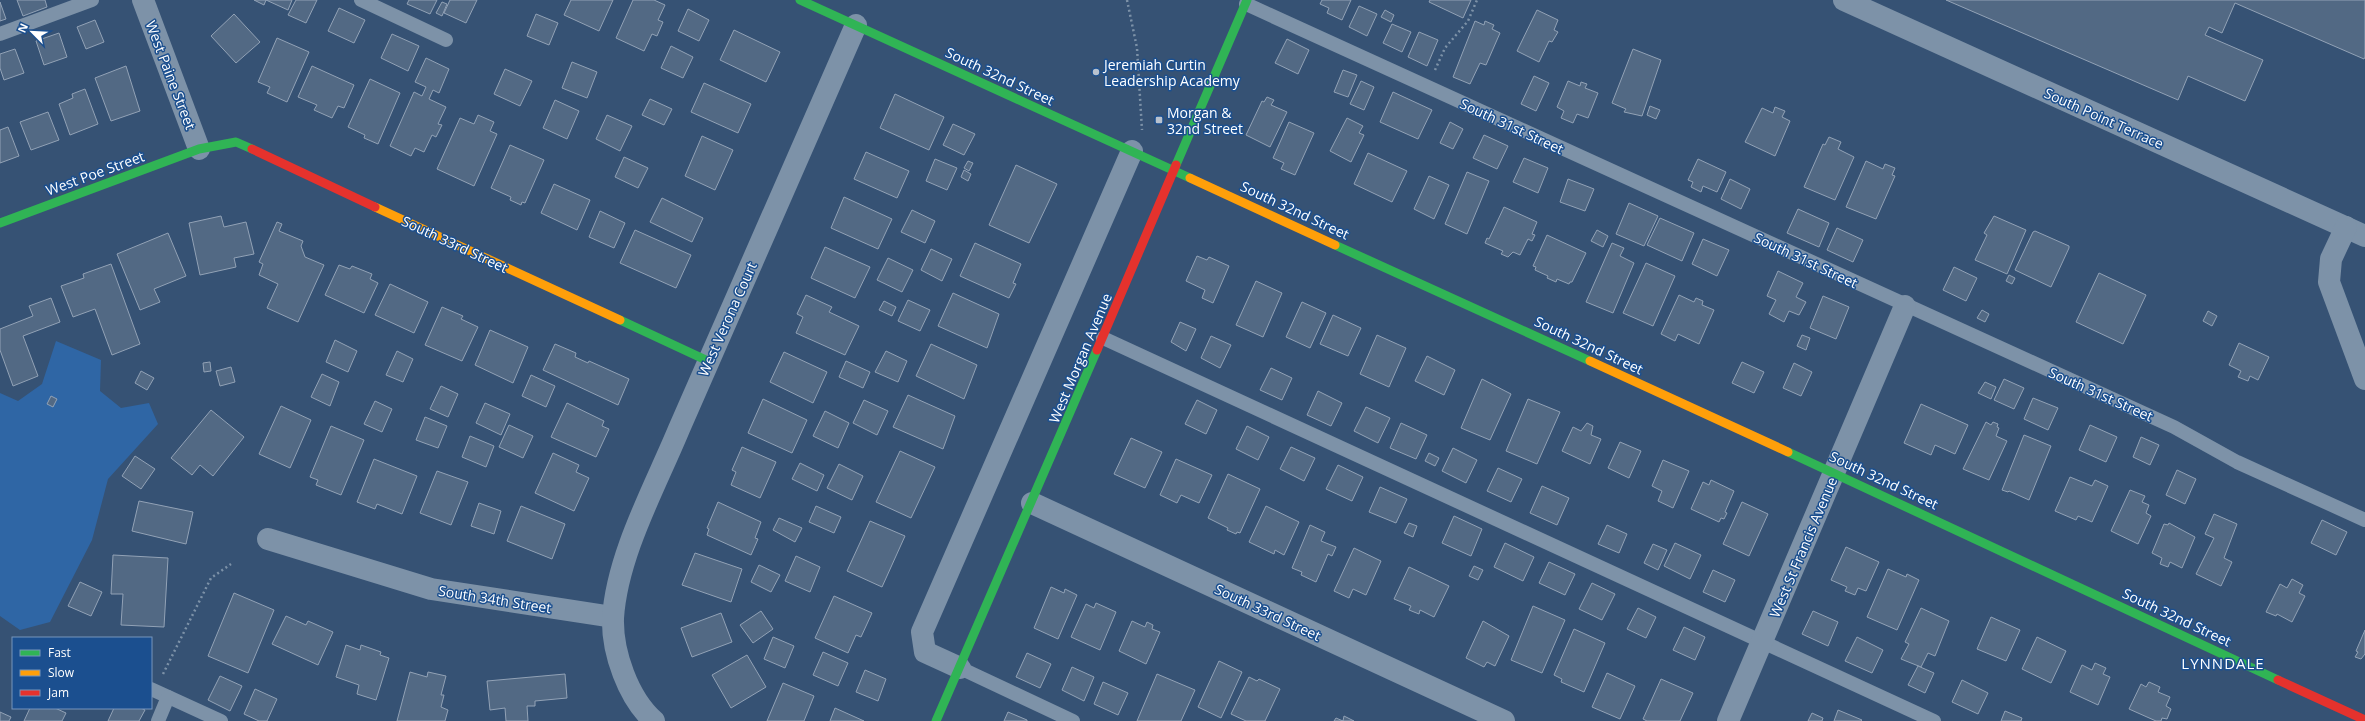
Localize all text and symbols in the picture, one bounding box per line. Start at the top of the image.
north arrow [12,12,52,52]
street label: West Paine Street [142,18,200,132]
text: N [14,21,31,35]
street label: South 32nd Street [943,42,1057,110]
place label: Jeremiah Curtin Leadership Academy [1102,55,1241,90]
marker: Jeremiah Curtin Leadership Academy [1091,67,1101,77]
street label: South Point Terrace [2041,83,2167,153]
street label: South 31st Street [1457,94,1567,158]
place label: Morgan & 32nd Street [1167,103,1243,138]
marker: Morgan & 32nd Street [1154,115,1164,125]
street label: West Poe Street [43,146,147,200]
street label: South 32nd Street [1238,176,1352,244]
street label: South 33rd Street [399,211,511,277]
street label: South 31st Street [1751,228,1861,292]
street label: West Verona Court [693,259,761,379]
street label: West Morgan Avenue [1044,290,1116,426]
street label: South 32nd Street [1532,311,1646,379]
street label: South 31st Street [2046,362,2156,426]
street label: South 32nd Street [1827,446,1941,514]
street label: West St Francis Avenue [1765,474,1841,620]
street label: South 33rd Street [1212,579,1324,645]
street label: South 34th Street [437,581,553,617]
street label: South 32nd Street [2120,583,2234,651]
legend [12,637,152,709]
text: Fast [48,644,71,661]
district label: LYNNDALE [2181,653,2265,673]
text: Slow [48,664,75,681]
text: Jam [47,684,69,701]

